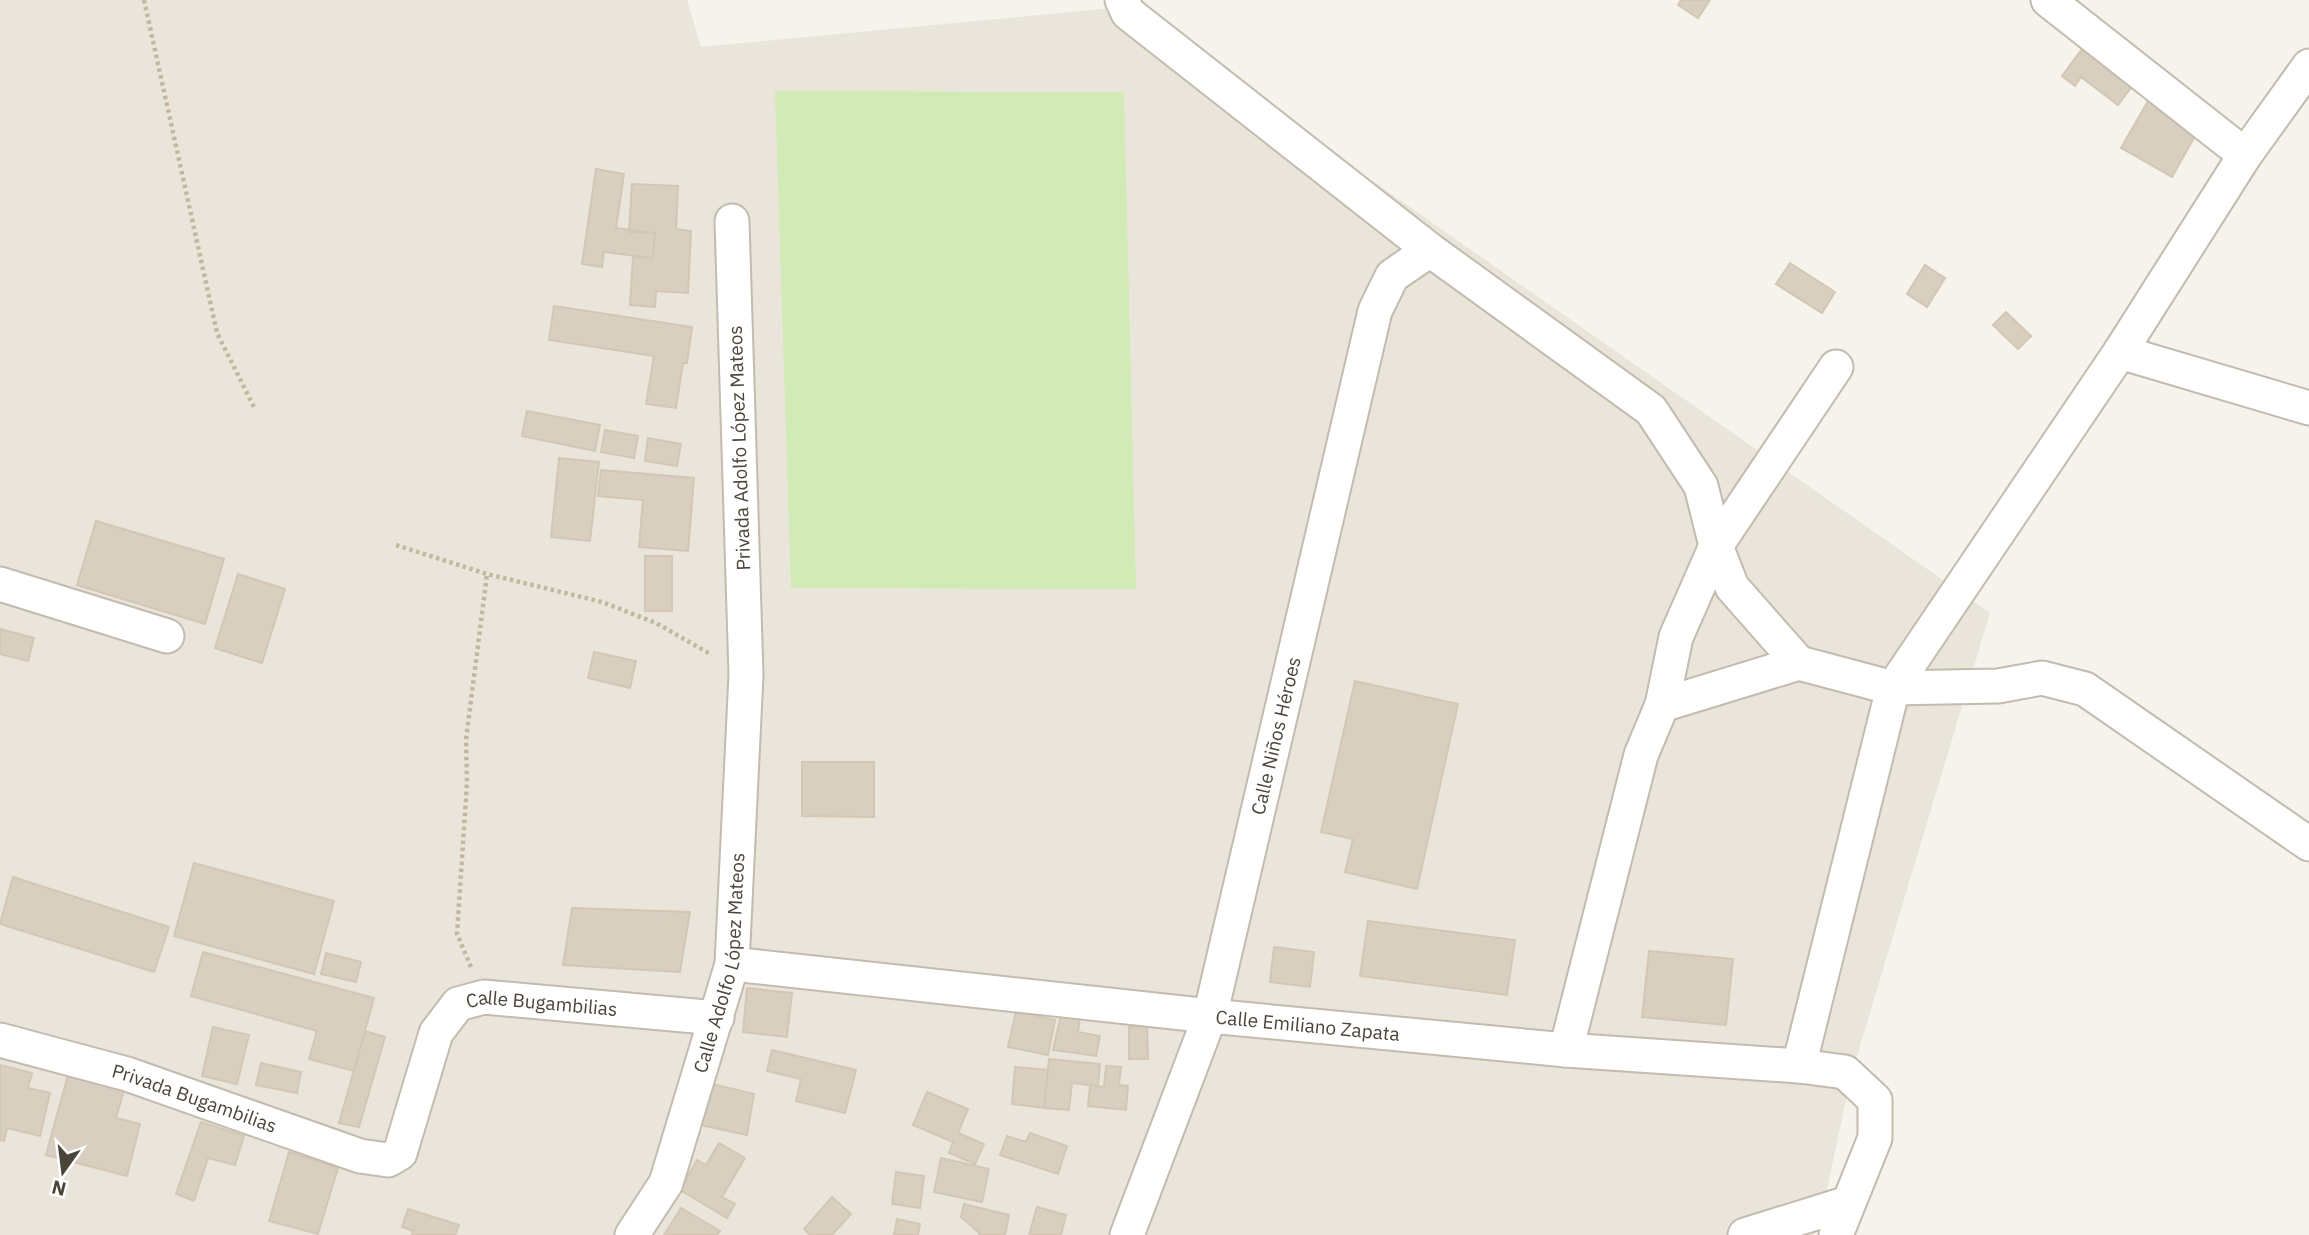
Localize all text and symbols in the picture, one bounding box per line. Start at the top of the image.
street label: Privada Adolfo López Mateos [723,325,755,571]
street label: Calle Niños Héroes [1245,654,1306,817]
street label: Calle Adolfo López Mateos [688,852,749,1076]
street label: Calle Bugambilias [463,984,618,1021]
street label: Calle Emiliano Zapata [1215,1005,1401,1046]
street label: Privada Bugambilias [109,1059,280,1138]
north arrow [28,1137,98,1207]
text: N [49,1175,68,1202]

